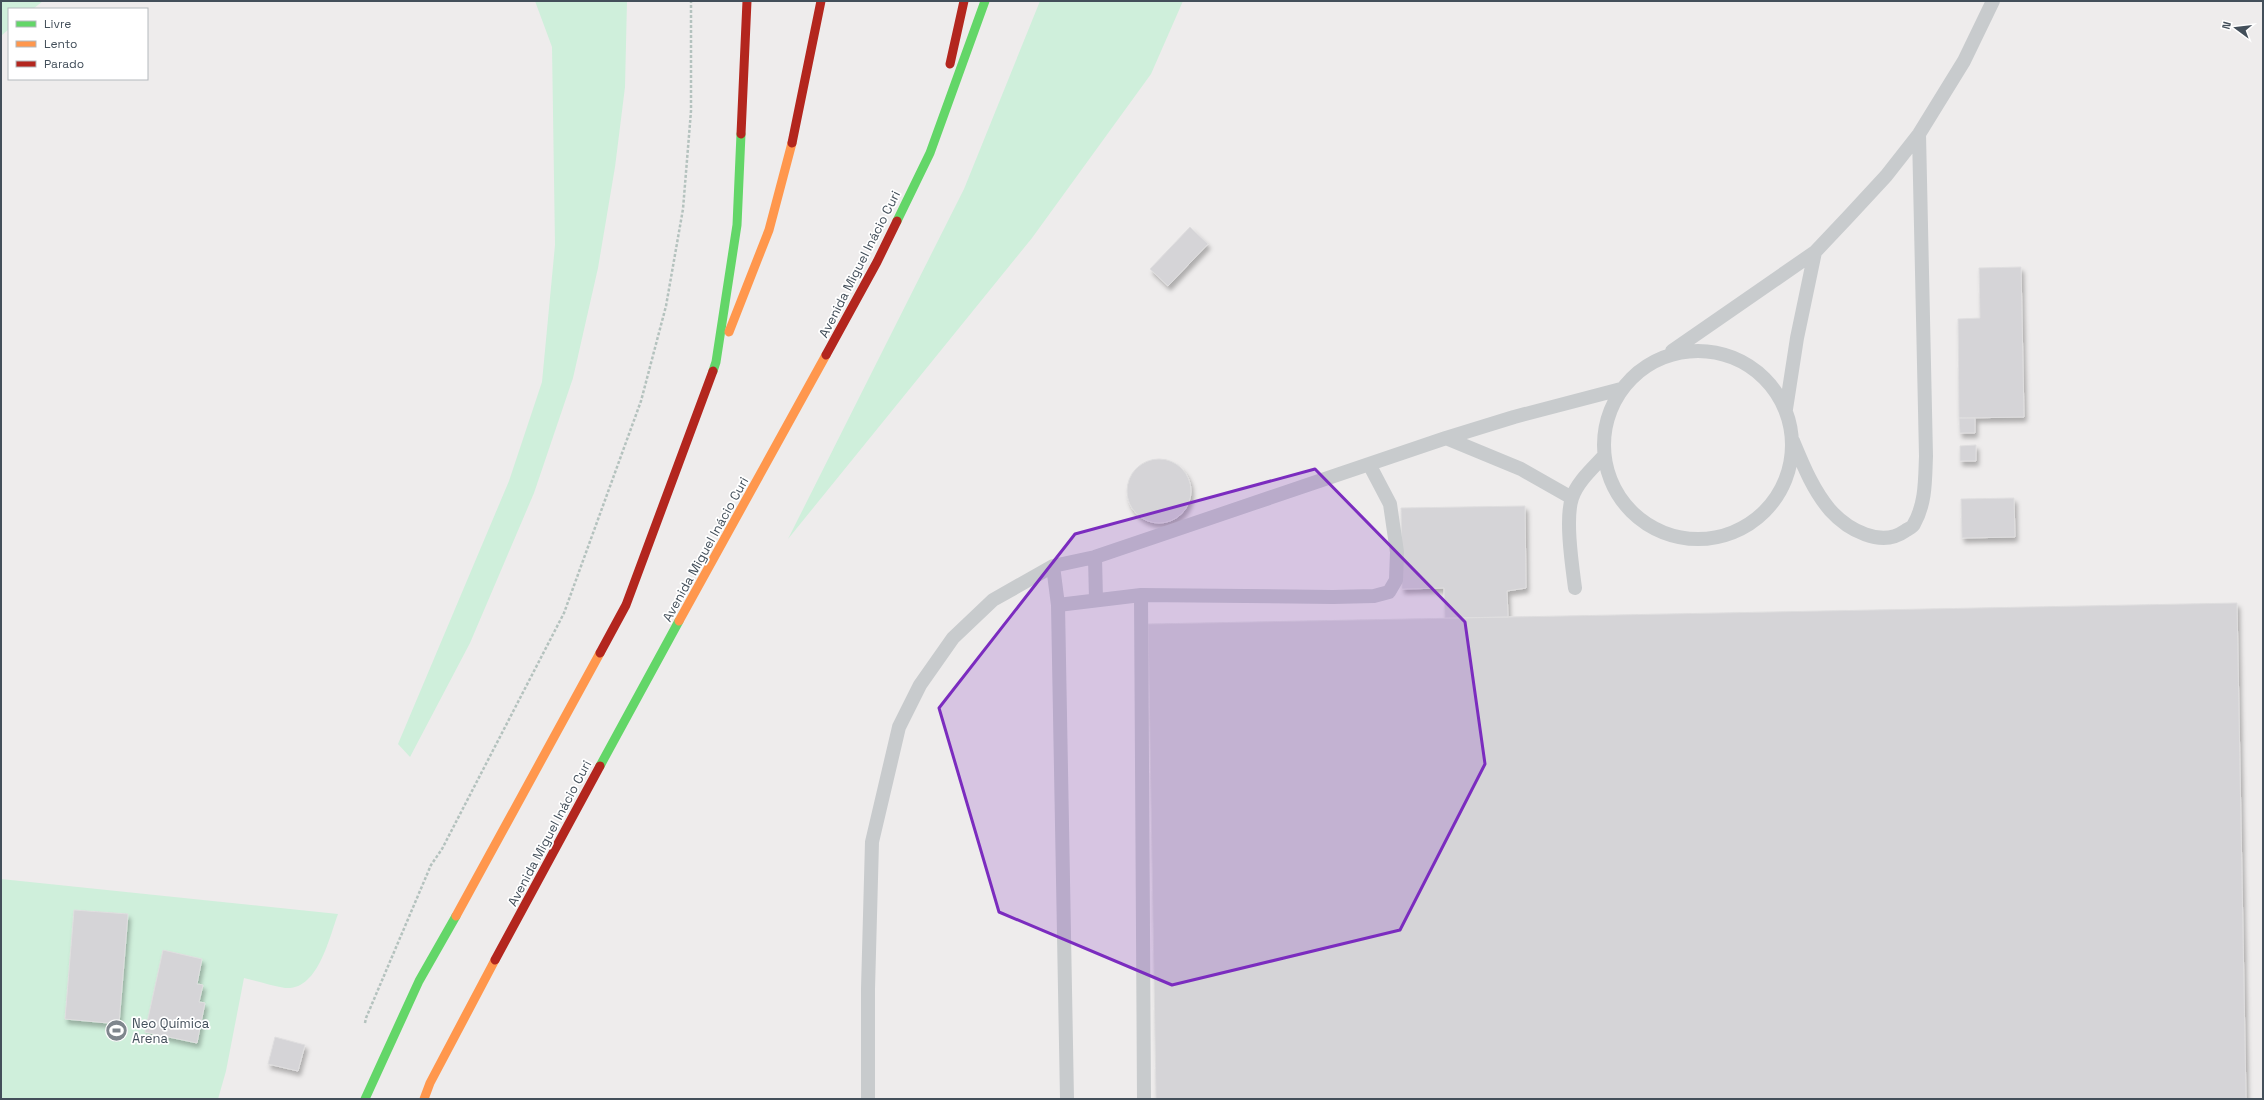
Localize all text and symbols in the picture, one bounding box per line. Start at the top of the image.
legend [8,8,148,80]
north arrow [2216,8,2256,48]
text: Livre [44,16,71,32]
text: N [2219,20,2234,31]
text: Lento [44,36,78,52]
text: Parado [44,56,84,72]
street label: Avenida Miguel Inácio Curi [815,188,904,341]
street label: Avenida Miguel Inácio Curi [659,474,752,625]
street label: Avenida Miguel Inácio Curi [504,757,595,909]
place label: Neo Química Arena [132,1015,210,1047]
sports icon: Neo Química Arena [104,1017,130,1043]

